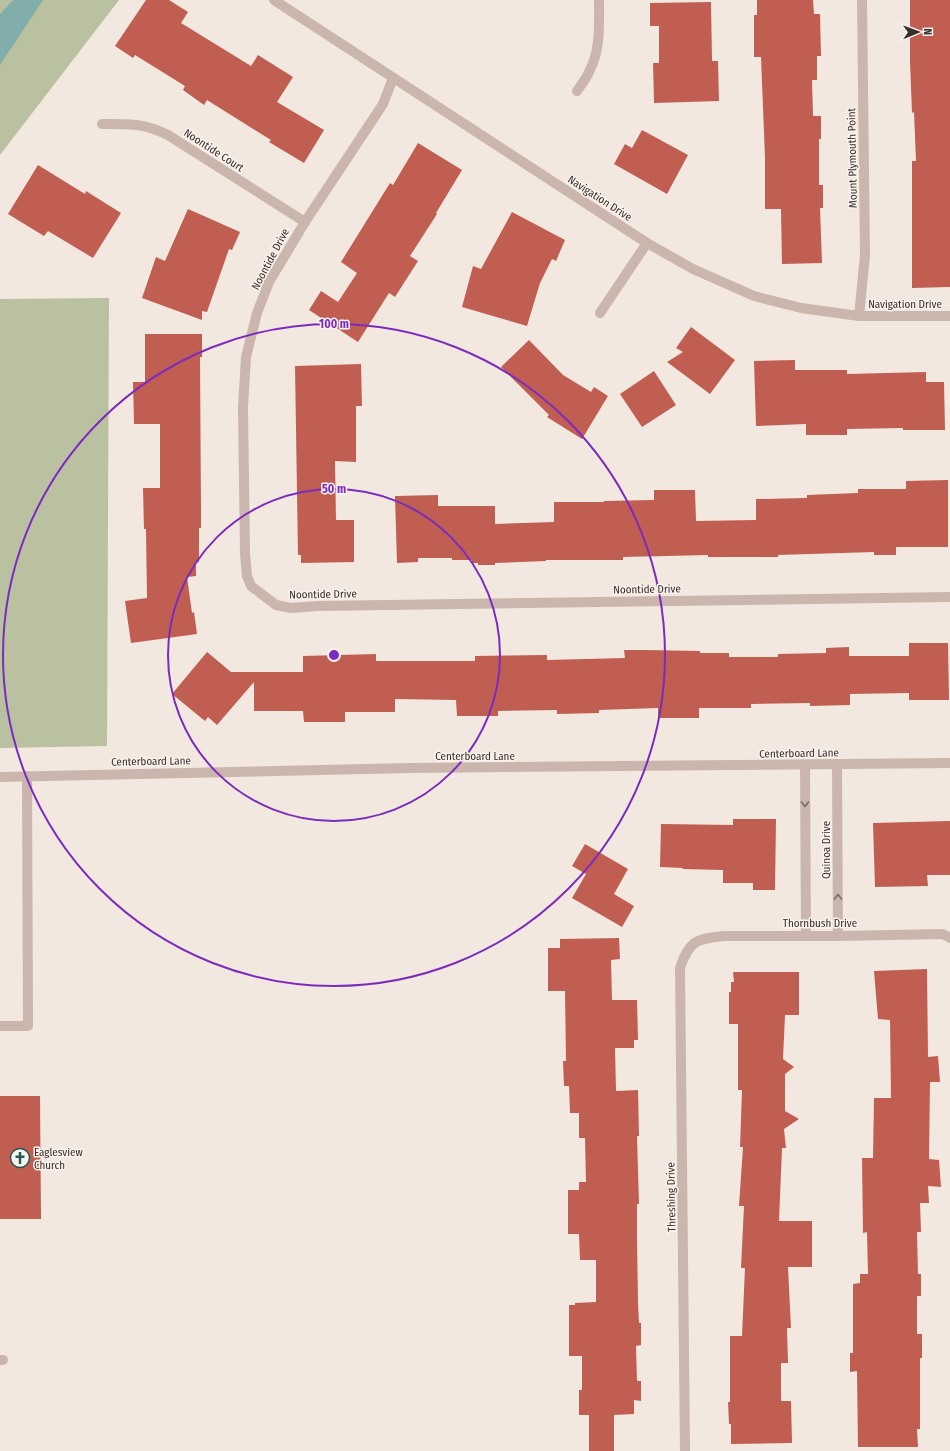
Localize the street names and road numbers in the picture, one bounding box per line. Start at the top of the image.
street label: Mount Plymouth Point [845,107,860,208]
street label: Noontide Court [181,126,246,175]
street label: Navigation Drive [565,173,634,224]
street label: Noontide Drive [249,226,292,292]
street label: Navigation Drive [868,298,942,311]
street label: Noontide Drive [613,582,681,597]
street label: Noontide Drive [289,587,357,602]
street label: Centerboard Lane [759,746,839,761]
street label: Centerboard Lane [435,750,515,763]
street label: Centerboard Lane [111,754,191,769]
street label: Quinoa Drive [820,821,833,879]
street label: Thornbush Drive [783,917,857,930]
street label: Threshing Drive [664,1162,679,1232]

